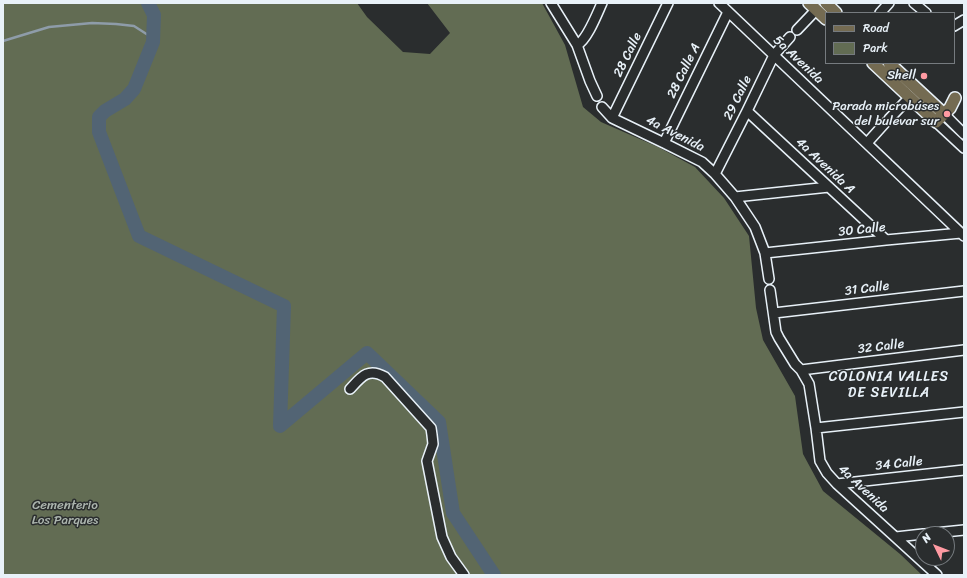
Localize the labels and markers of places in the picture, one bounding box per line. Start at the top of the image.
place label: Shell [887,68,916,84]
marker: Shell [919,71,929,81]
place label: Parada microbúses del bulevar sur [832,99,939,130]
marker: Parada microbúses del bulevar sur [942,109,952,119]

